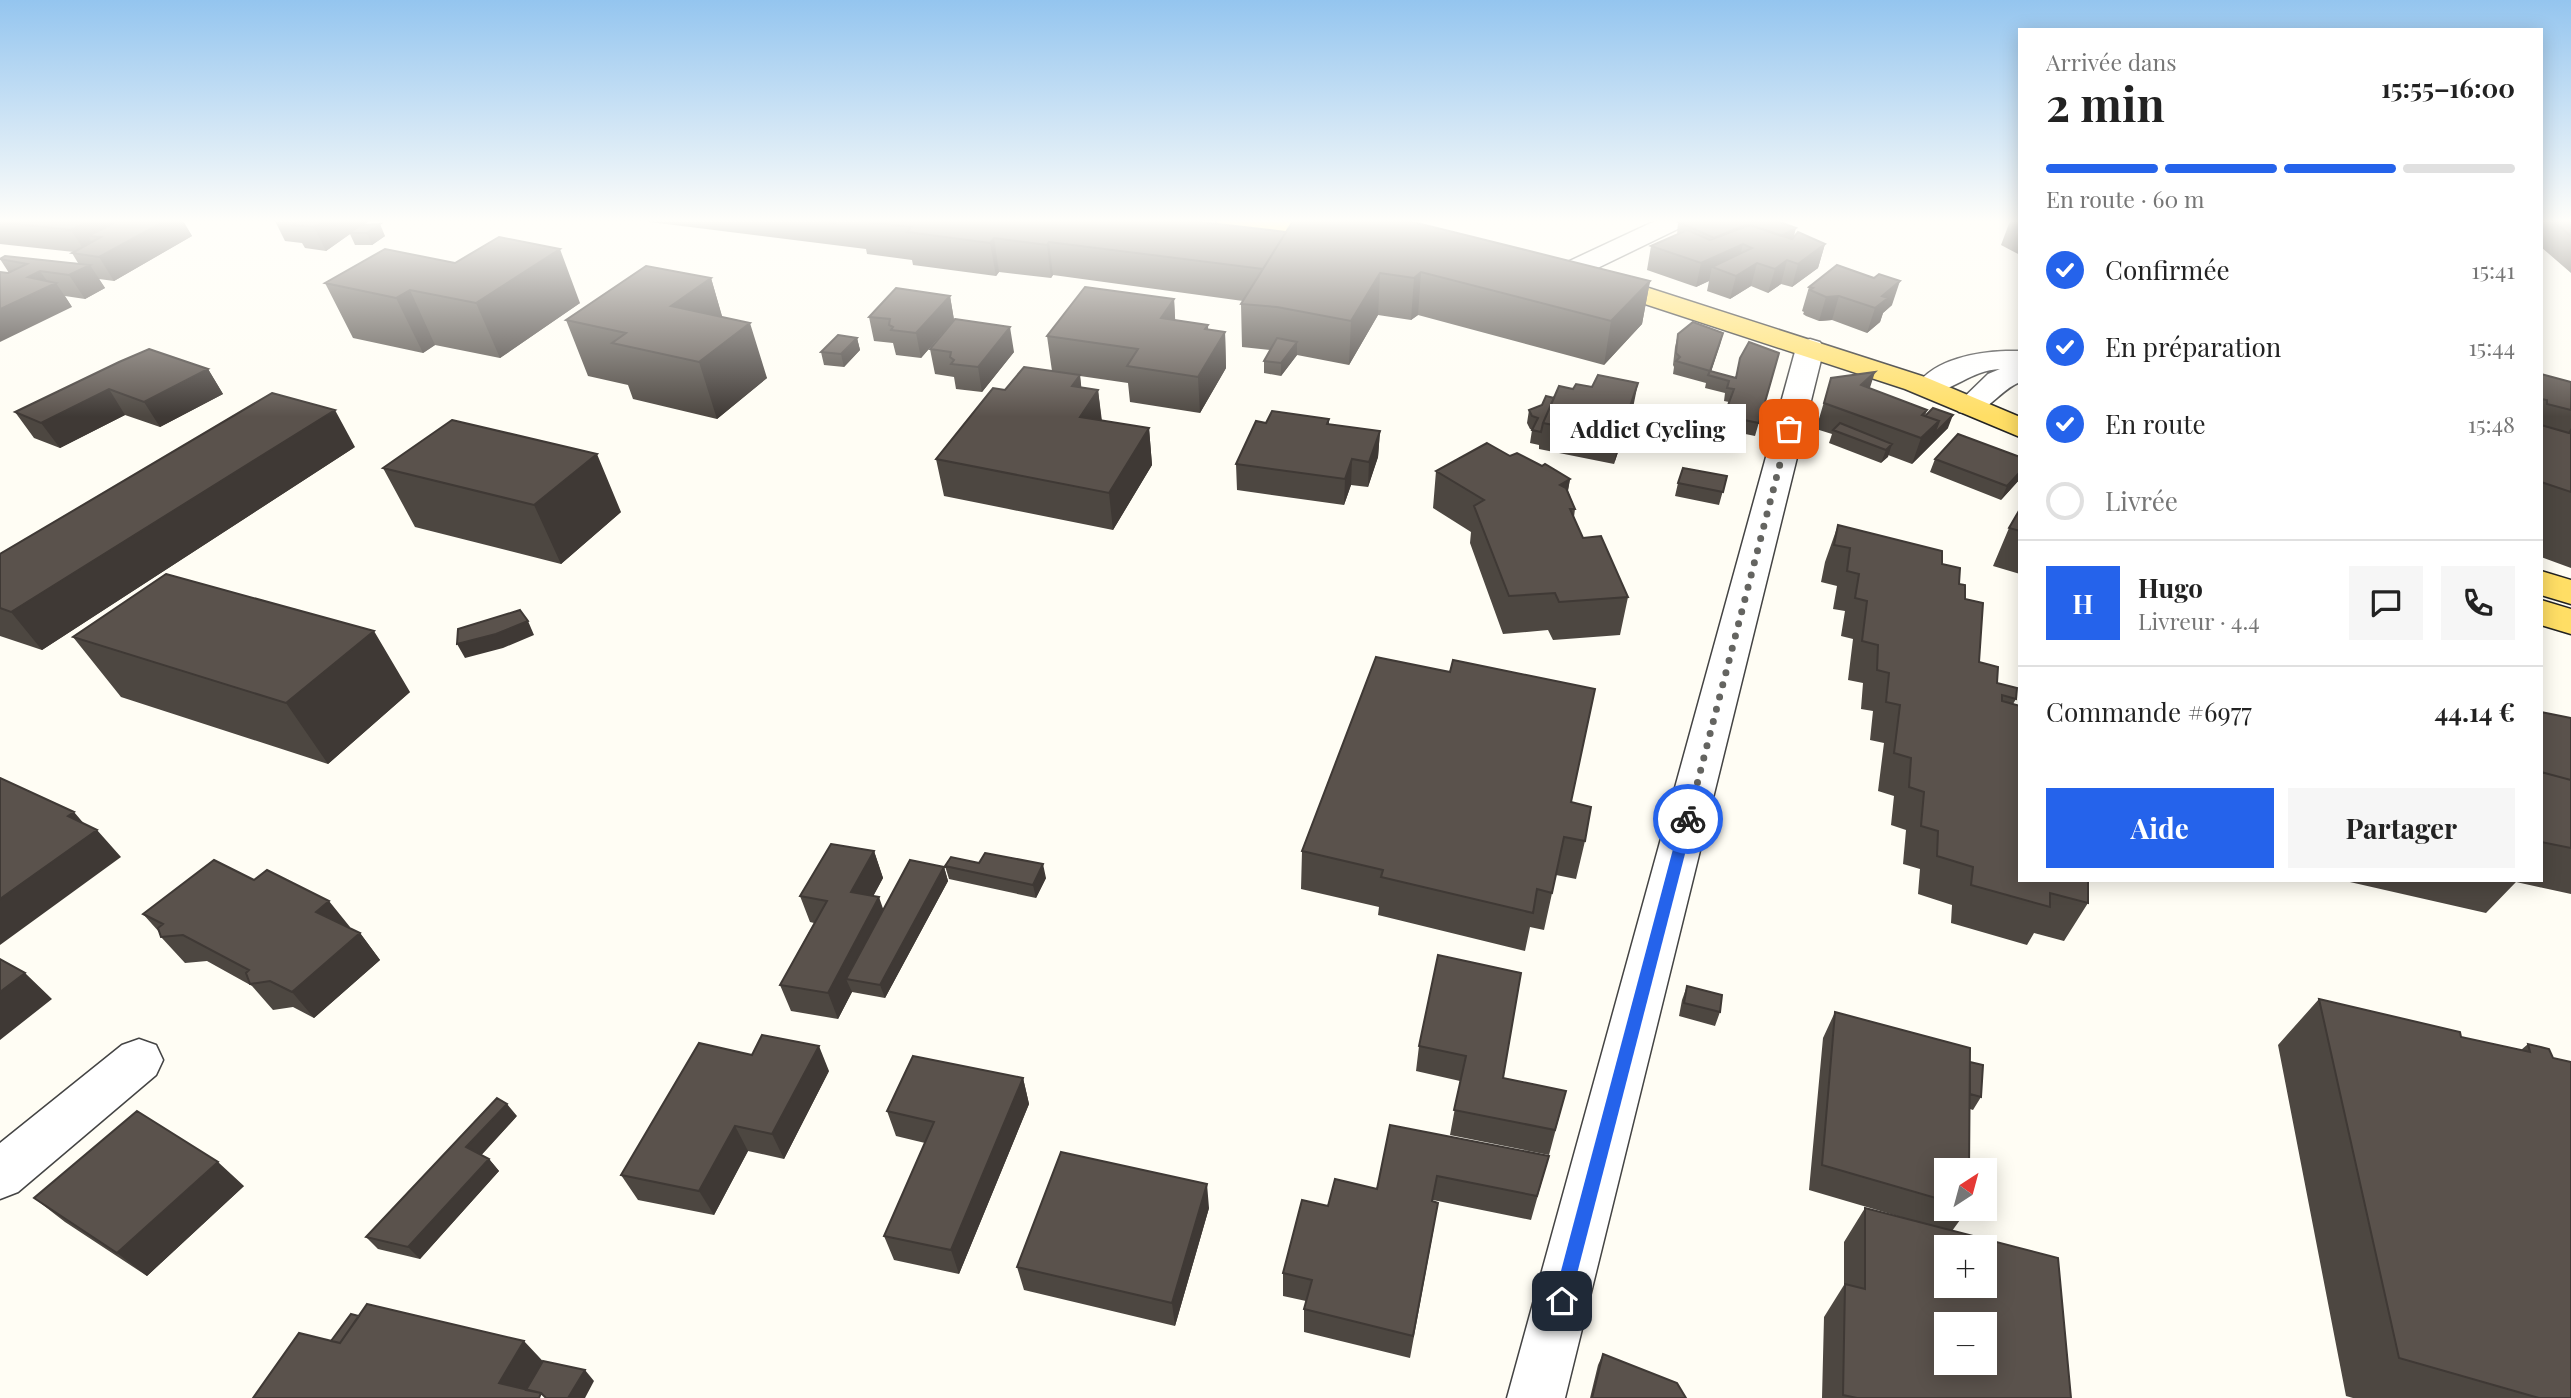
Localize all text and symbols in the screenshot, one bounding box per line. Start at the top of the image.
text: Arrivée dans [2046,46,2177,77]
text: 15:55–16:00 [2381,70,2515,105]
text: 2 min [2046,72,2165,134]
text: En route · 60 m [2046,183,2204,214]
icon: check [2046,251,2084,289]
text: Confirmée [2105,252,2230,287]
text: 15:41 [2471,254,2515,285]
icon: check [2046,328,2084,366]
text: En préparation [2105,329,2281,364]
text: 15:44 [2468,331,2515,362]
pin [1759,399,1819,459]
callout: Addict Cycling [1551,404,1747,453]
icon: check [2046,405,2084,443]
text: En route [2105,406,2206,441]
text: 15:48 [2468,408,2515,439]
icon: bag [1770,410,1808,448]
text: Addict Cycling [1570,413,1726,444]
text: Livrée [2105,483,2178,518]
button: chat [2349,566,2423,640]
button: phone [2441,566,2515,640]
text: Hugo [2138,570,2203,605]
text: H [2073,586,2093,621]
text: Livreur · 4.4 [2138,605,2260,636]
text: Commande #6977 [2046,694,2252,729]
text: 44.14 € [2434,694,2515,729]
courier [1653,784,1723,854]
button: Aide [2046,788,2274,868]
button: Partager [2288,788,2515,868]
icon: bike [1669,800,1707,838]
north arrow [1934,1158,1997,1222]
map controls [1934,1158,1997,1375]
button: + [1934,1235,1997,1298]
pin [1532,1271,1592,1331]
icon: home [1543,1282,1581,1320]
button: − [1934,1312,1997,1375]

